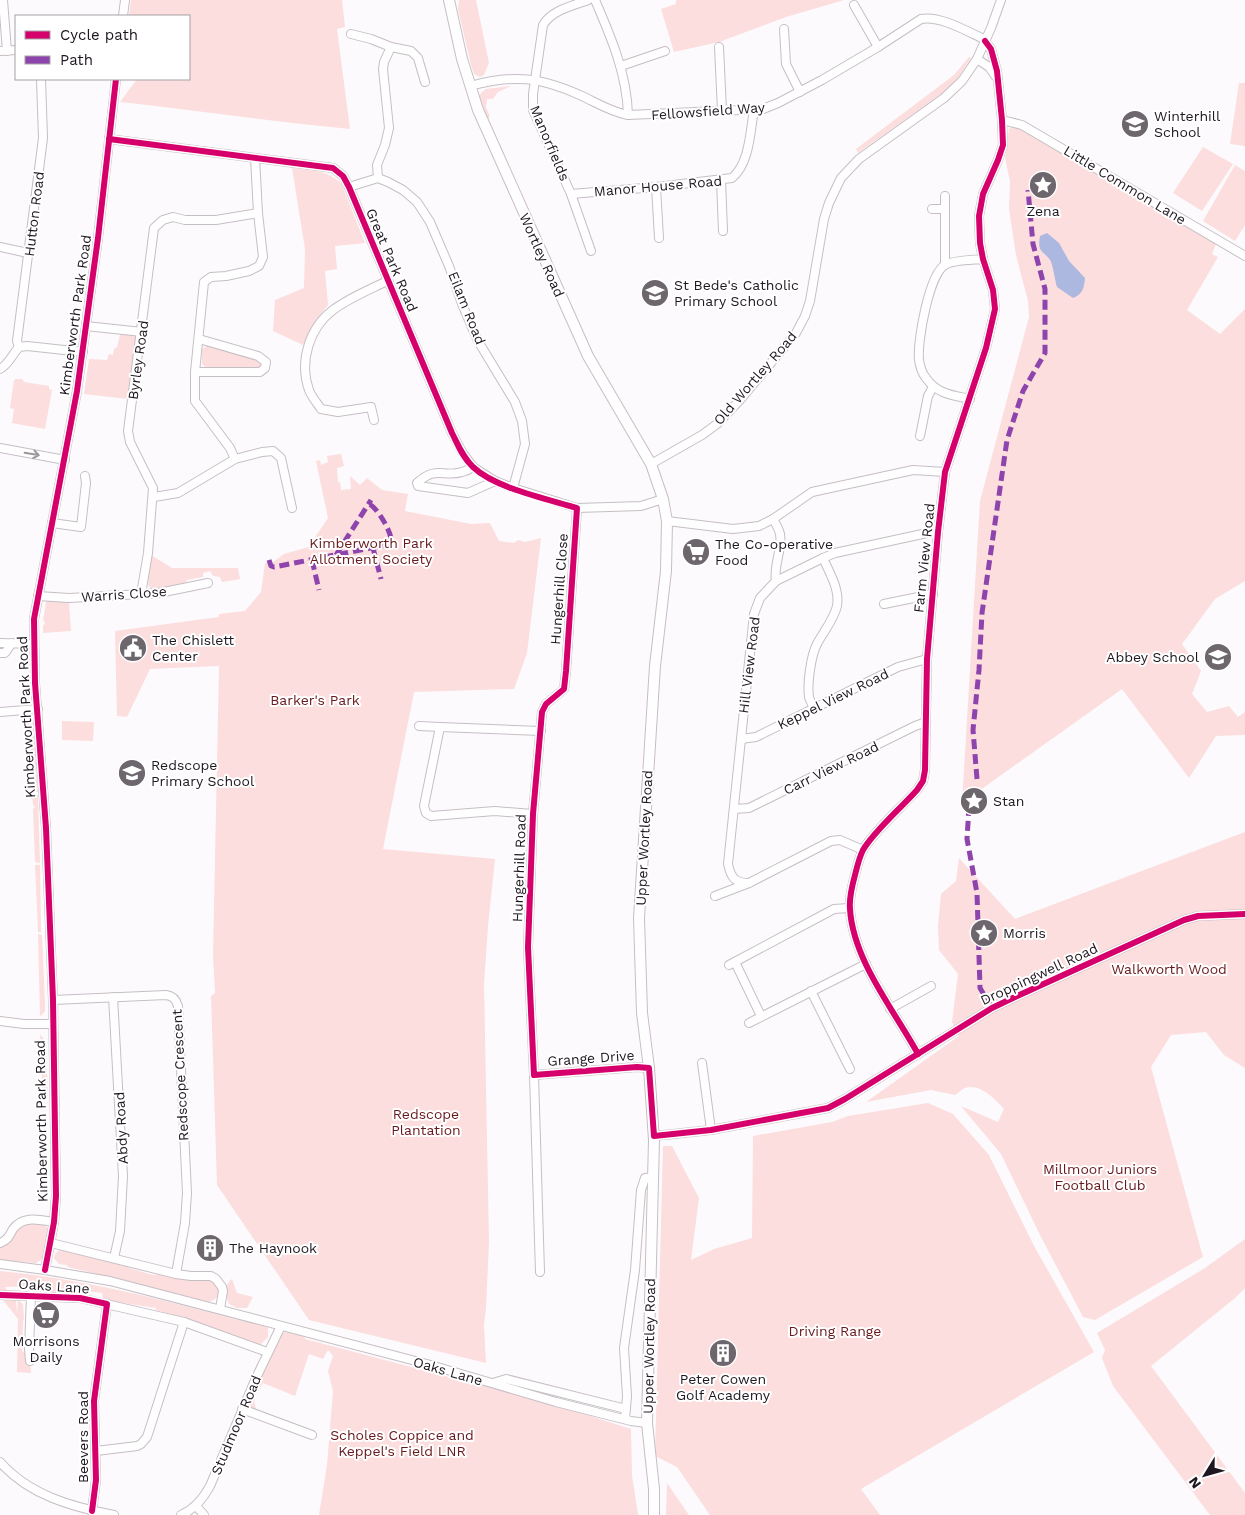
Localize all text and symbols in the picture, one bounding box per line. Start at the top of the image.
legend [15,15,190,80]
text: Cycle path [60,26,138,44]
text: Path [60,51,93,69]
street label: Fellowsfield Way [651,99,766,123]
street label: Manorfields [527,103,573,183]
place label: Winterhill School [1154,108,1221,140]
school or university icon: Winterhill School [1120,109,1150,139]
street label: Little Common Lane [1061,142,1189,228]
place icon: Zena [1028,170,1058,200]
street label: Hutton Road [21,171,47,257]
street label: Manor House Road [593,172,723,200]
place label: Zena [1026,203,1060,219]
street label: Great Park Road [363,206,421,314]
street label: Wortley Road [516,210,568,300]
street label: Kimberworth Park Road [56,234,94,396]
street label: Eilam Road [445,269,489,347]
place label: St Bede's Catholic Primary School [674,277,799,309]
school or university icon: St Bede's Catholic Primary School [640,278,670,308]
street label: Byrley Road [125,319,151,401]
street label: Old Wortley Road [710,328,800,428]
one-way arrow [24,450,40,459]
street label: Farm View Road [910,502,938,614]
street label: Hungerhill Close [547,533,571,645]
park label: Kimberworth Park Allotment Society [309,535,433,567]
place label: The Co-operative Food [715,536,833,568]
supermarket icon: The Co-operative Food [681,537,711,567]
street label: Warris Close [81,583,167,605]
street label: Hill View Road [735,616,763,714]
place label: The Chislett Center [152,632,234,664]
public building icon: The Chislett Center [118,633,148,663]
street label: Kimberworth Park Road [14,636,38,798]
school or university icon: Abbey School [1203,642,1233,672]
place label: Abbey School [1106,649,1200,665]
street label: Keppel View Road [775,665,891,733]
park label: Barker's Park [270,692,360,708]
street label: Carr View Road [781,738,881,798]
place label: Redscope Primary School [151,757,255,789]
school or university icon: Redscope Primary School [117,758,147,788]
street label: Upper Wortley Road [632,770,656,906]
place icon: Stan [959,786,989,816]
place label: Stan [993,793,1024,809]
street label: Hungerhill Road [509,814,529,922]
place icon: Morris [969,918,999,948]
place label: Morris [1003,925,1046,941]
street label: Droppingwell Road [978,940,1100,1008]
park label: Walkworth Wood [1111,961,1227,977]
street label: Redscope Crescent [169,1009,191,1141]
street label: Kimberworth Park Road [32,1040,50,1202]
street label: Grange Drive [547,1047,635,1069]
street label: Abdy Road [111,1091,131,1165]
park label: Redscope Plantation [391,1106,461,1138]
park label: Millmoor Juniors Football Club [1043,1161,1157,1193]
building icon: The Haynook [195,1233,225,1263]
place label: The Haynook [229,1240,317,1256]
street label: Oaks Lane [18,1276,90,1296]
street label: Upper Wortley Road [640,1278,658,1414]
supermarket icon: Morrisons Daily [31,1300,61,1330]
park label: Driving Range [789,1323,881,1339]
place label: Morrisons Daily [12,1333,80,1365]
building icon: Peter Cowen Golf Academy [708,1338,738,1368]
street label: Oaks Lane [411,1353,485,1389]
place label: Peter Cowen Golf Academy [676,1371,771,1403]
street label: Studmoor Road [208,1373,264,1477]
street label: Beevers Road [75,1391,91,1483]
park label: Scholes Coppice and Keppel's Field LNR [330,1427,474,1459]
north arrow [1180,1450,1230,1500]
text: N [1185,1474,1204,1492]

